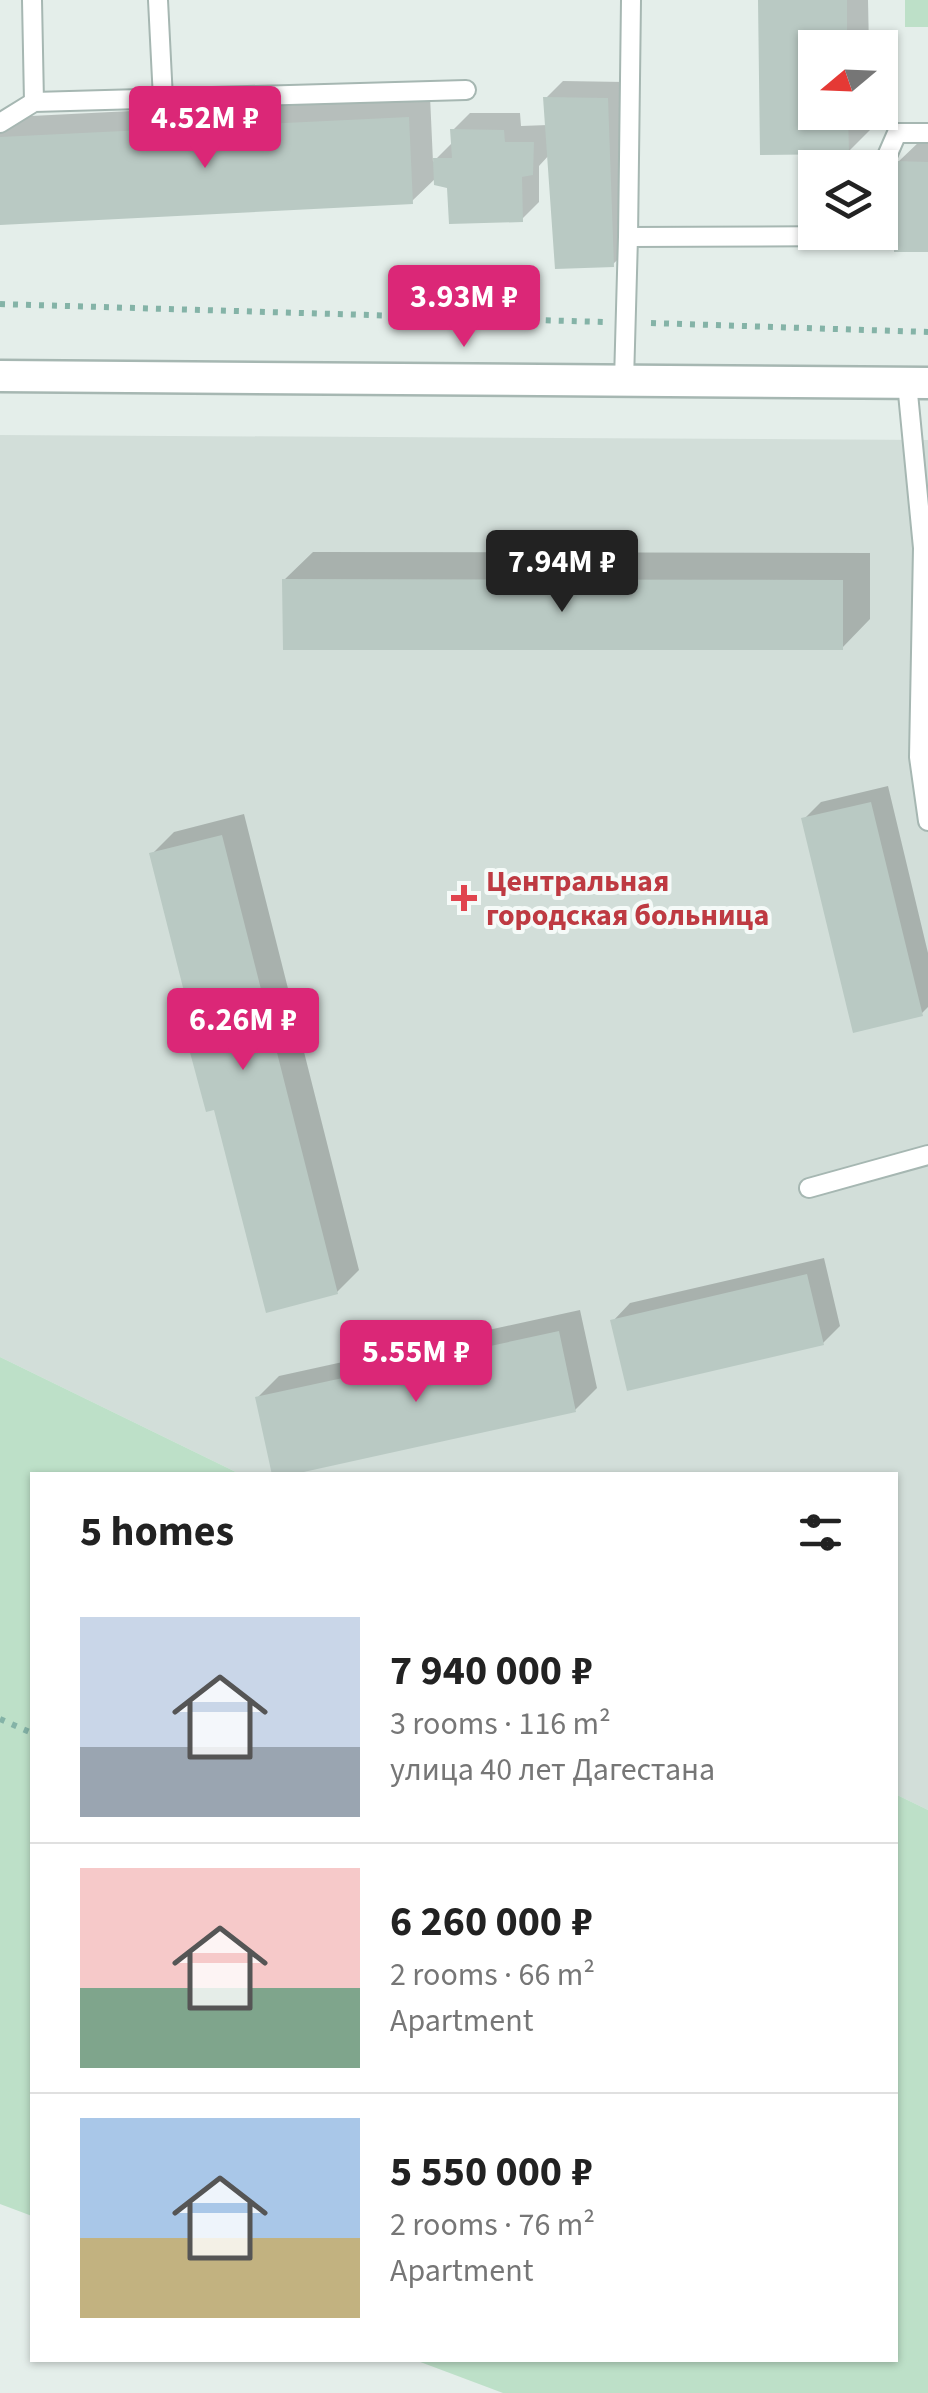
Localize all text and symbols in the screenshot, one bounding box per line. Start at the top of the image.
north arrow [798,30,898,130]
map controls [798,30,898,250]
pin: 4.52M ₽ [113,86,297,171]
text: 4.52M ₽ [151,95,259,141]
button: layers [798,150,898,250]
pin: 3.93M ₽ [372,265,556,350]
text: 3.93M ₽ [410,274,518,320]
pin: 7.94M ₽ [470,530,654,615]
text: 7.94M ₽ [508,539,616,585]
place label: Центральная городская больница [486,860,769,937]
marker: Центральная городская больница [451,885,477,911]
pin: 6.26M ₽ [151,988,335,1073]
text: 6.26M ₽ [189,997,297,1043]
pin: 5.55M ₽ [324,1320,508,1405]
text: 5.55M ₽ [362,1329,470,1375]
text: 5 homes [80,1502,234,1562]
icon: filters [793,1505,848,1560]
text: 7 940 000 ₽ [390,1641,593,1701]
icon: home [160,1657,280,1777]
text: 3 rooms · 116 m² [390,1701,611,1747]
text: улица 40 лет Дагестана [390,1747,715,1793]
text: 6 260 000 ₽ [390,1892,593,1952]
icon: home [160,1908,280,2028]
text: 2 rooms · 66 m² [390,1952,595,1998]
text: Apartment [390,1998,533,2044]
text: 5 550 000 ₽ [390,2142,593,2202]
icon: home [160,2158,280,2278]
text: 2 rooms · 76 m² [390,2202,595,2248]
text: Apartment [390,2248,533,2294]

